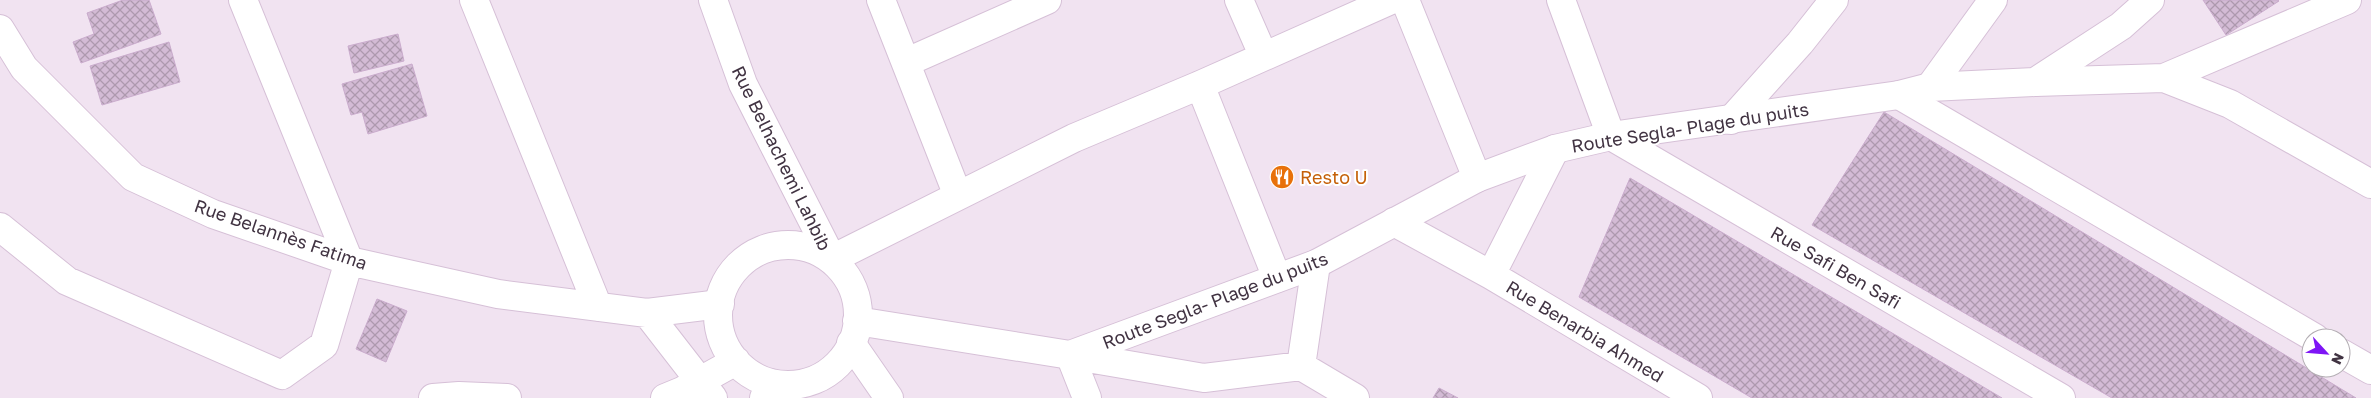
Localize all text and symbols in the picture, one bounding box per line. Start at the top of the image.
street label: Rue Belhachemi Lahbib [728,62,836,254]
street label: Route Segla- Plage du puits [1570,97,1810,157]
restaurant icon: Resto U [1269,164,1295,190]
place label: Resto U [1300,166,1368,188]
street label: Rue Belannès Fatima [192,194,370,274]
street label: Rue Safi Ben Safi [1767,221,1905,313]
street label: Route Segla- Plage du puits [1099,247,1331,353]
street label: Rue Benarbia Ahmed [1502,275,1668,387]
north arrow [2301,328,2351,378]
text: N [2328,350,2348,367]

